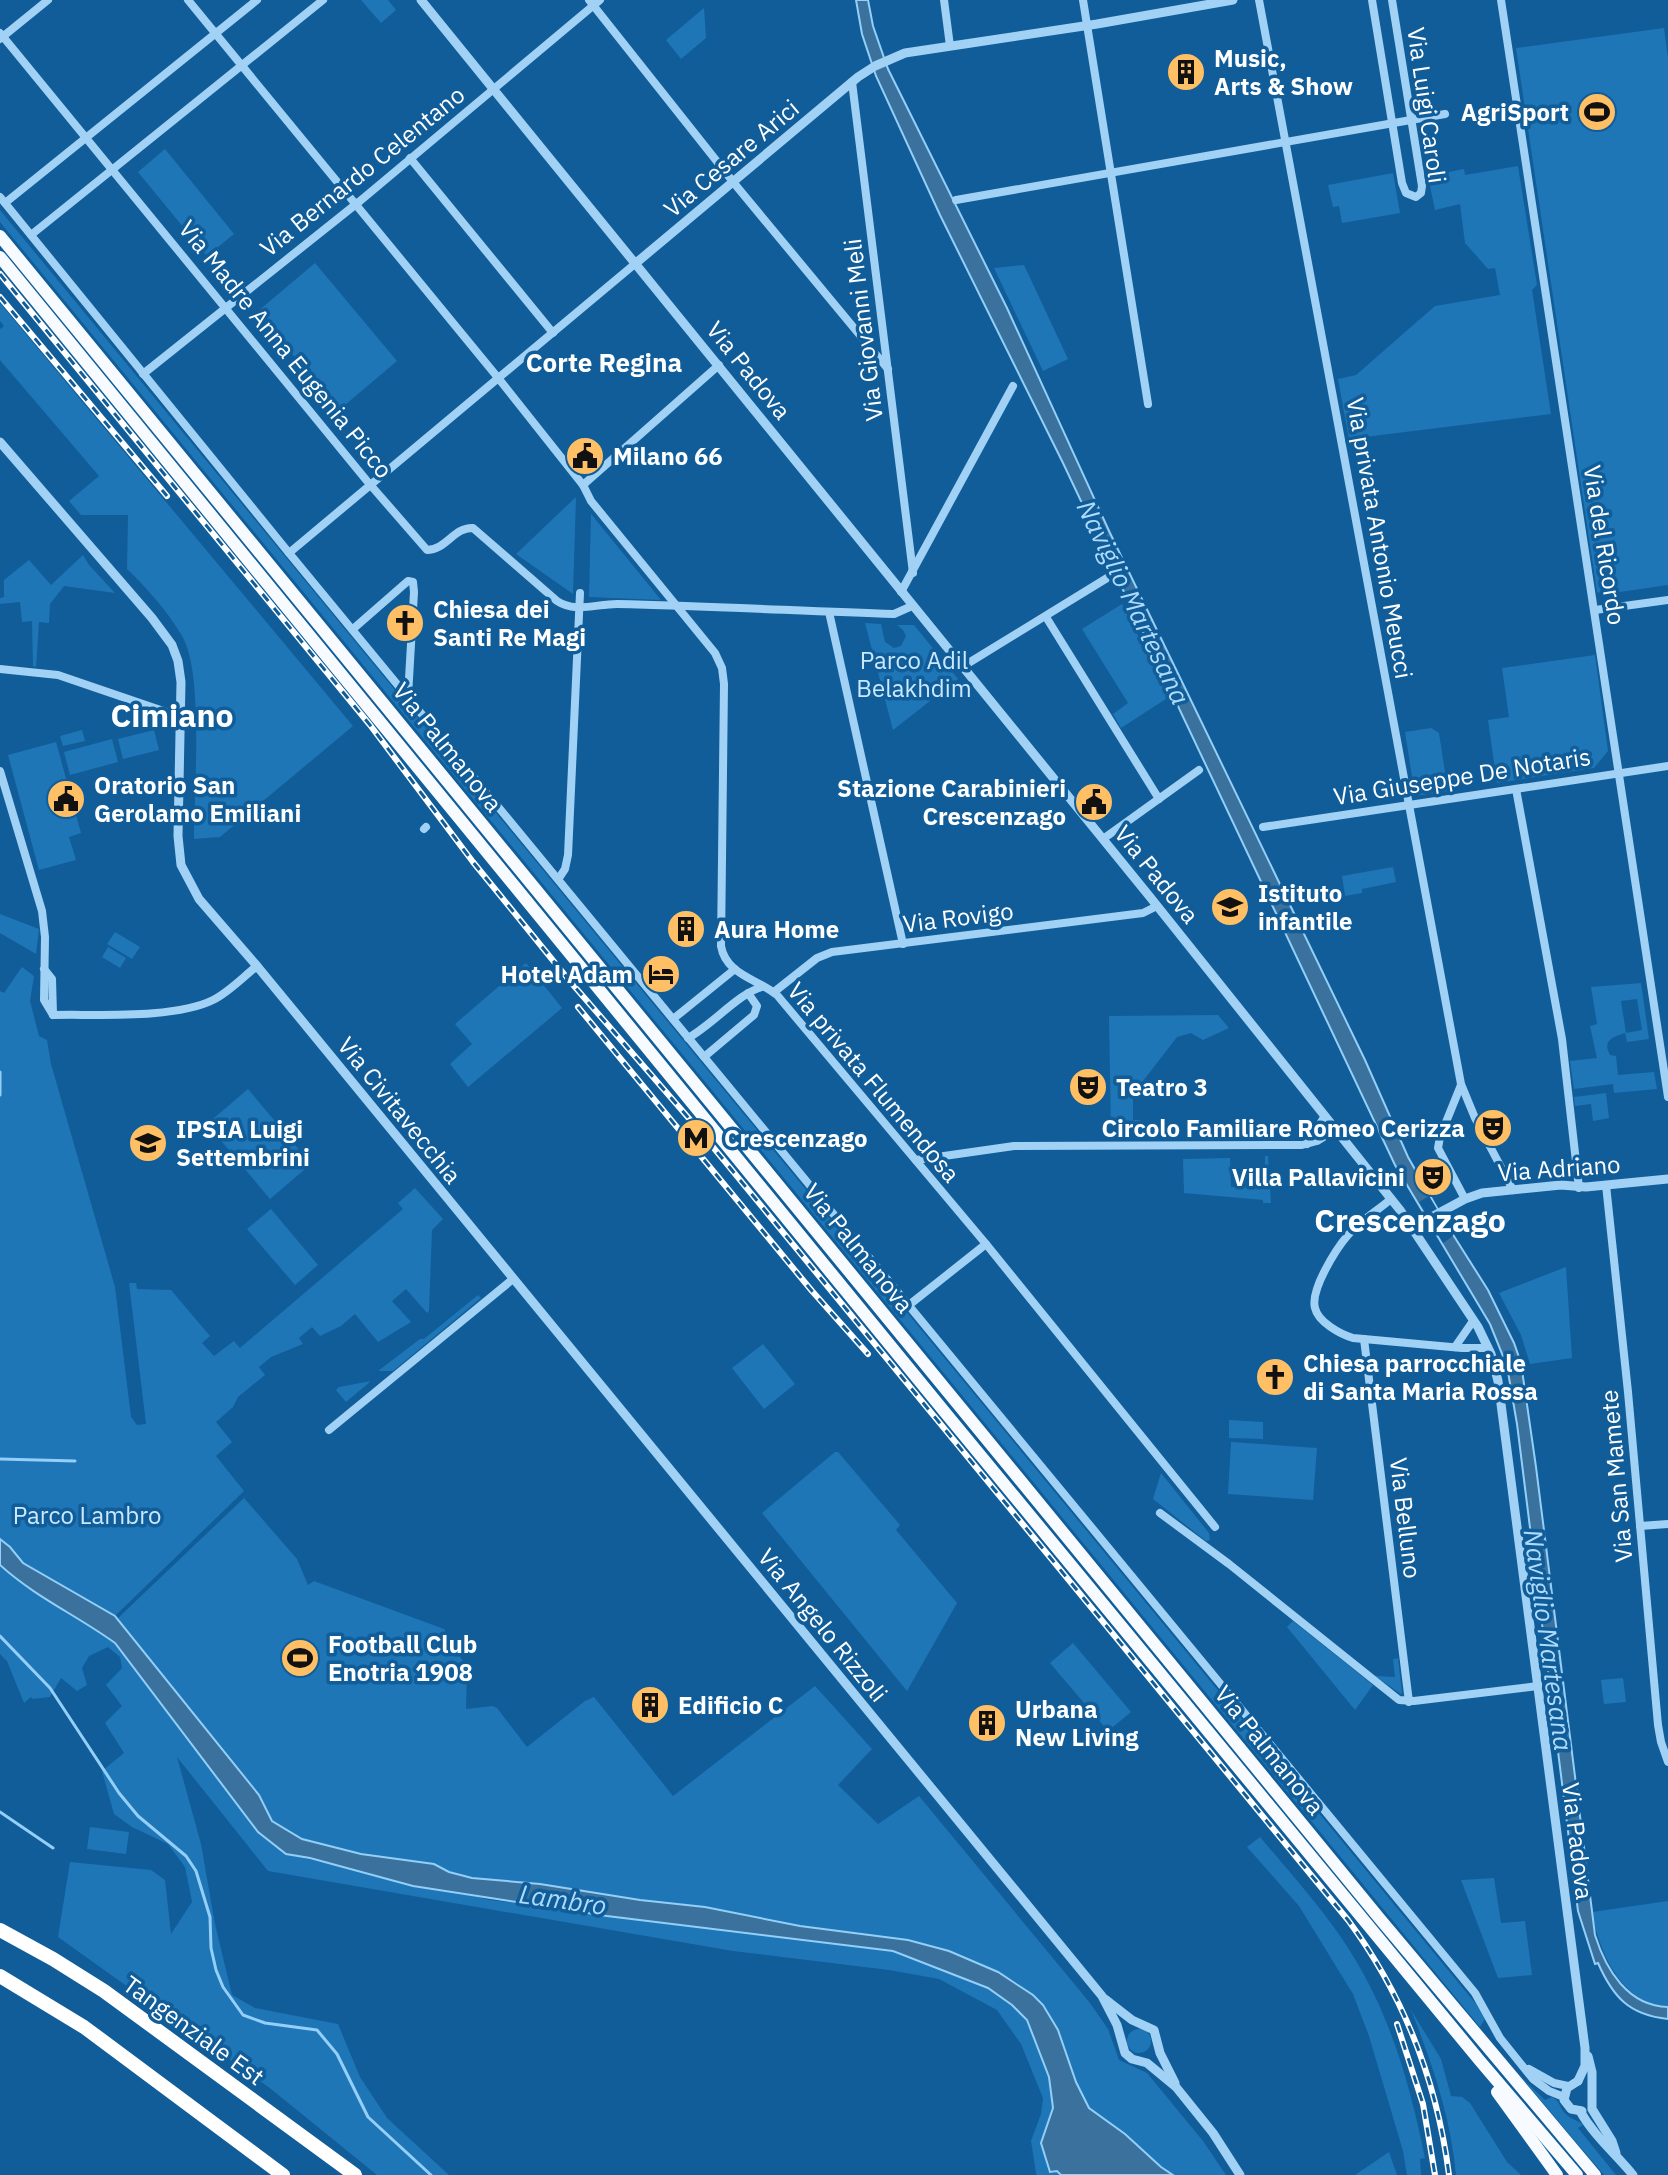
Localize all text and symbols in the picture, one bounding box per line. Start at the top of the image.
street label: Via Luigi Caroli [1400,25,1454,185]
place label: Music, Arts & Show [1214,42,1353,102]
building icon: Music, Arts & Show [1165,51,1207,93]
street label: Via Bernardo Celentano [253,78,471,264]
sports icon: AgriSport [1576,91,1618,133]
street label: Via Cesare Arici [657,92,805,224]
place label: AgriSport [1461,96,1569,128]
street label: Via Madre Anna Eugenia Picco [172,213,400,485]
street label: Via Giovanni Meli [836,237,890,423]
street label: Via Padova [699,314,799,426]
district label: Corte Regina [526,345,683,379]
street label: Via privata Antonio Meucci [1340,395,1420,681]
public building icon: Milano 66 [564,435,606,477]
place label: Milano 66 [613,440,723,472]
street label: Via del Ricordo [1577,463,1633,627]
water label: Naviglio Martesana [1070,494,1198,710]
place label: Chiesa dei Santi Re Magi [433,593,586,653]
church icon: Chiesa dei Santi Re Magi [384,602,426,644]
park label: Parco Adil Belakhdim [856,644,972,704]
street label: Via Palmanova [386,676,510,819]
district label: Cimiano [110,694,234,736]
street label: Via Giuseppe De Notaris [1331,740,1593,812]
place label: Oratorio San Gerolamo Emiliani [94,769,301,829]
place label: Stazione Carabinieri Crescenzago [837,772,1066,832]
public building icon: Oratorio San Gerolamo Emiliani [45,778,87,820]
public building icon: Stazione Carabinieri Crescenzago [1073,781,1115,823]
street label: Via Padova [1107,818,1207,930]
place label: Istituto infantile [1258,877,1353,937]
school or university icon: Istituto infantile [1209,886,1251,928]
street label: Via Rovigo [901,894,1015,940]
building icon: Aura Home [665,908,707,950]
place label: Aura Home [714,913,839,945]
hotel icon: Hotel Adam [640,953,682,995]
place label: Hotel Adam [501,958,633,990]
street label: Via privata Flumendosa [781,975,967,1189]
street label: Via Civitavecchia [331,1030,469,1190]
theatre icon: Teatro 3 [1067,1066,1109,1108]
place label: Teatro 3 [1116,1071,1208,1103]
theatre icon: Circolo Familiare Romeo Cerizza [1472,1107,1514,1149]
place label: Circolo Familiare Romeo Cerizza [1101,1112,1465,1144]
place label: IPSIA Luigi Settembrini [176,1113,310,1173]
metro station icon: Crescenzago [675,1117,717,1159]
school or university icon: IPSIA Luigi Settembrini [127,1122,169,1164]
place label: Crescenzago [724,1122,868,1154]
street label: Via Adriano [1496,1148,1622,1188]
theatre icon: Villa Pallavicini [1412,1156,1454,1198]
place label: Villa Pallavicini [1232,1161,1405,1193]
street label: Via Palmanova [797,1177,921,1320]
district label: Crescenzago [1314,1199,1506,1241]
place label: Chiesa parrocchiale di Santa Maria Rossa [1303,1347,1538,1407]
church icon: Chiesa parrocchiale di Santa Maria Rossa [1254,1356,1296,1398]
street label: Via San Mamete [1593,1388,1639,1564]
street label: Via Belluno [1383,1456,1429,1580]
park label: Parco Lambro [13,1499,161,1531]
water label: Naviglio Martesana [1517,1527,1581,1753]
street label: Via Angelo Rizzoli [751,1542,895,1708]
place label: Football Club Enotria 1908 [328,1628,477,1688]
sports icon: Football Club Enotria 1908 [279,1637,321,1679]
street label: Via Palmanova [1208,1679,1332,1822]
building icon: Edificio C [629,1684,671,1726]
place label: Edificio C [678,1689,783,1721]
place label: Urbana New Living [1015,1693,1139,1753]
building icon: Urbana New Living [966,1702,1008,1744]
street label: Via Padova [1555,1781,1601,1902]
water label: Lambro [517,1876,609,1922]
street label: Tangenziale Est [117,1968,271,2092]

